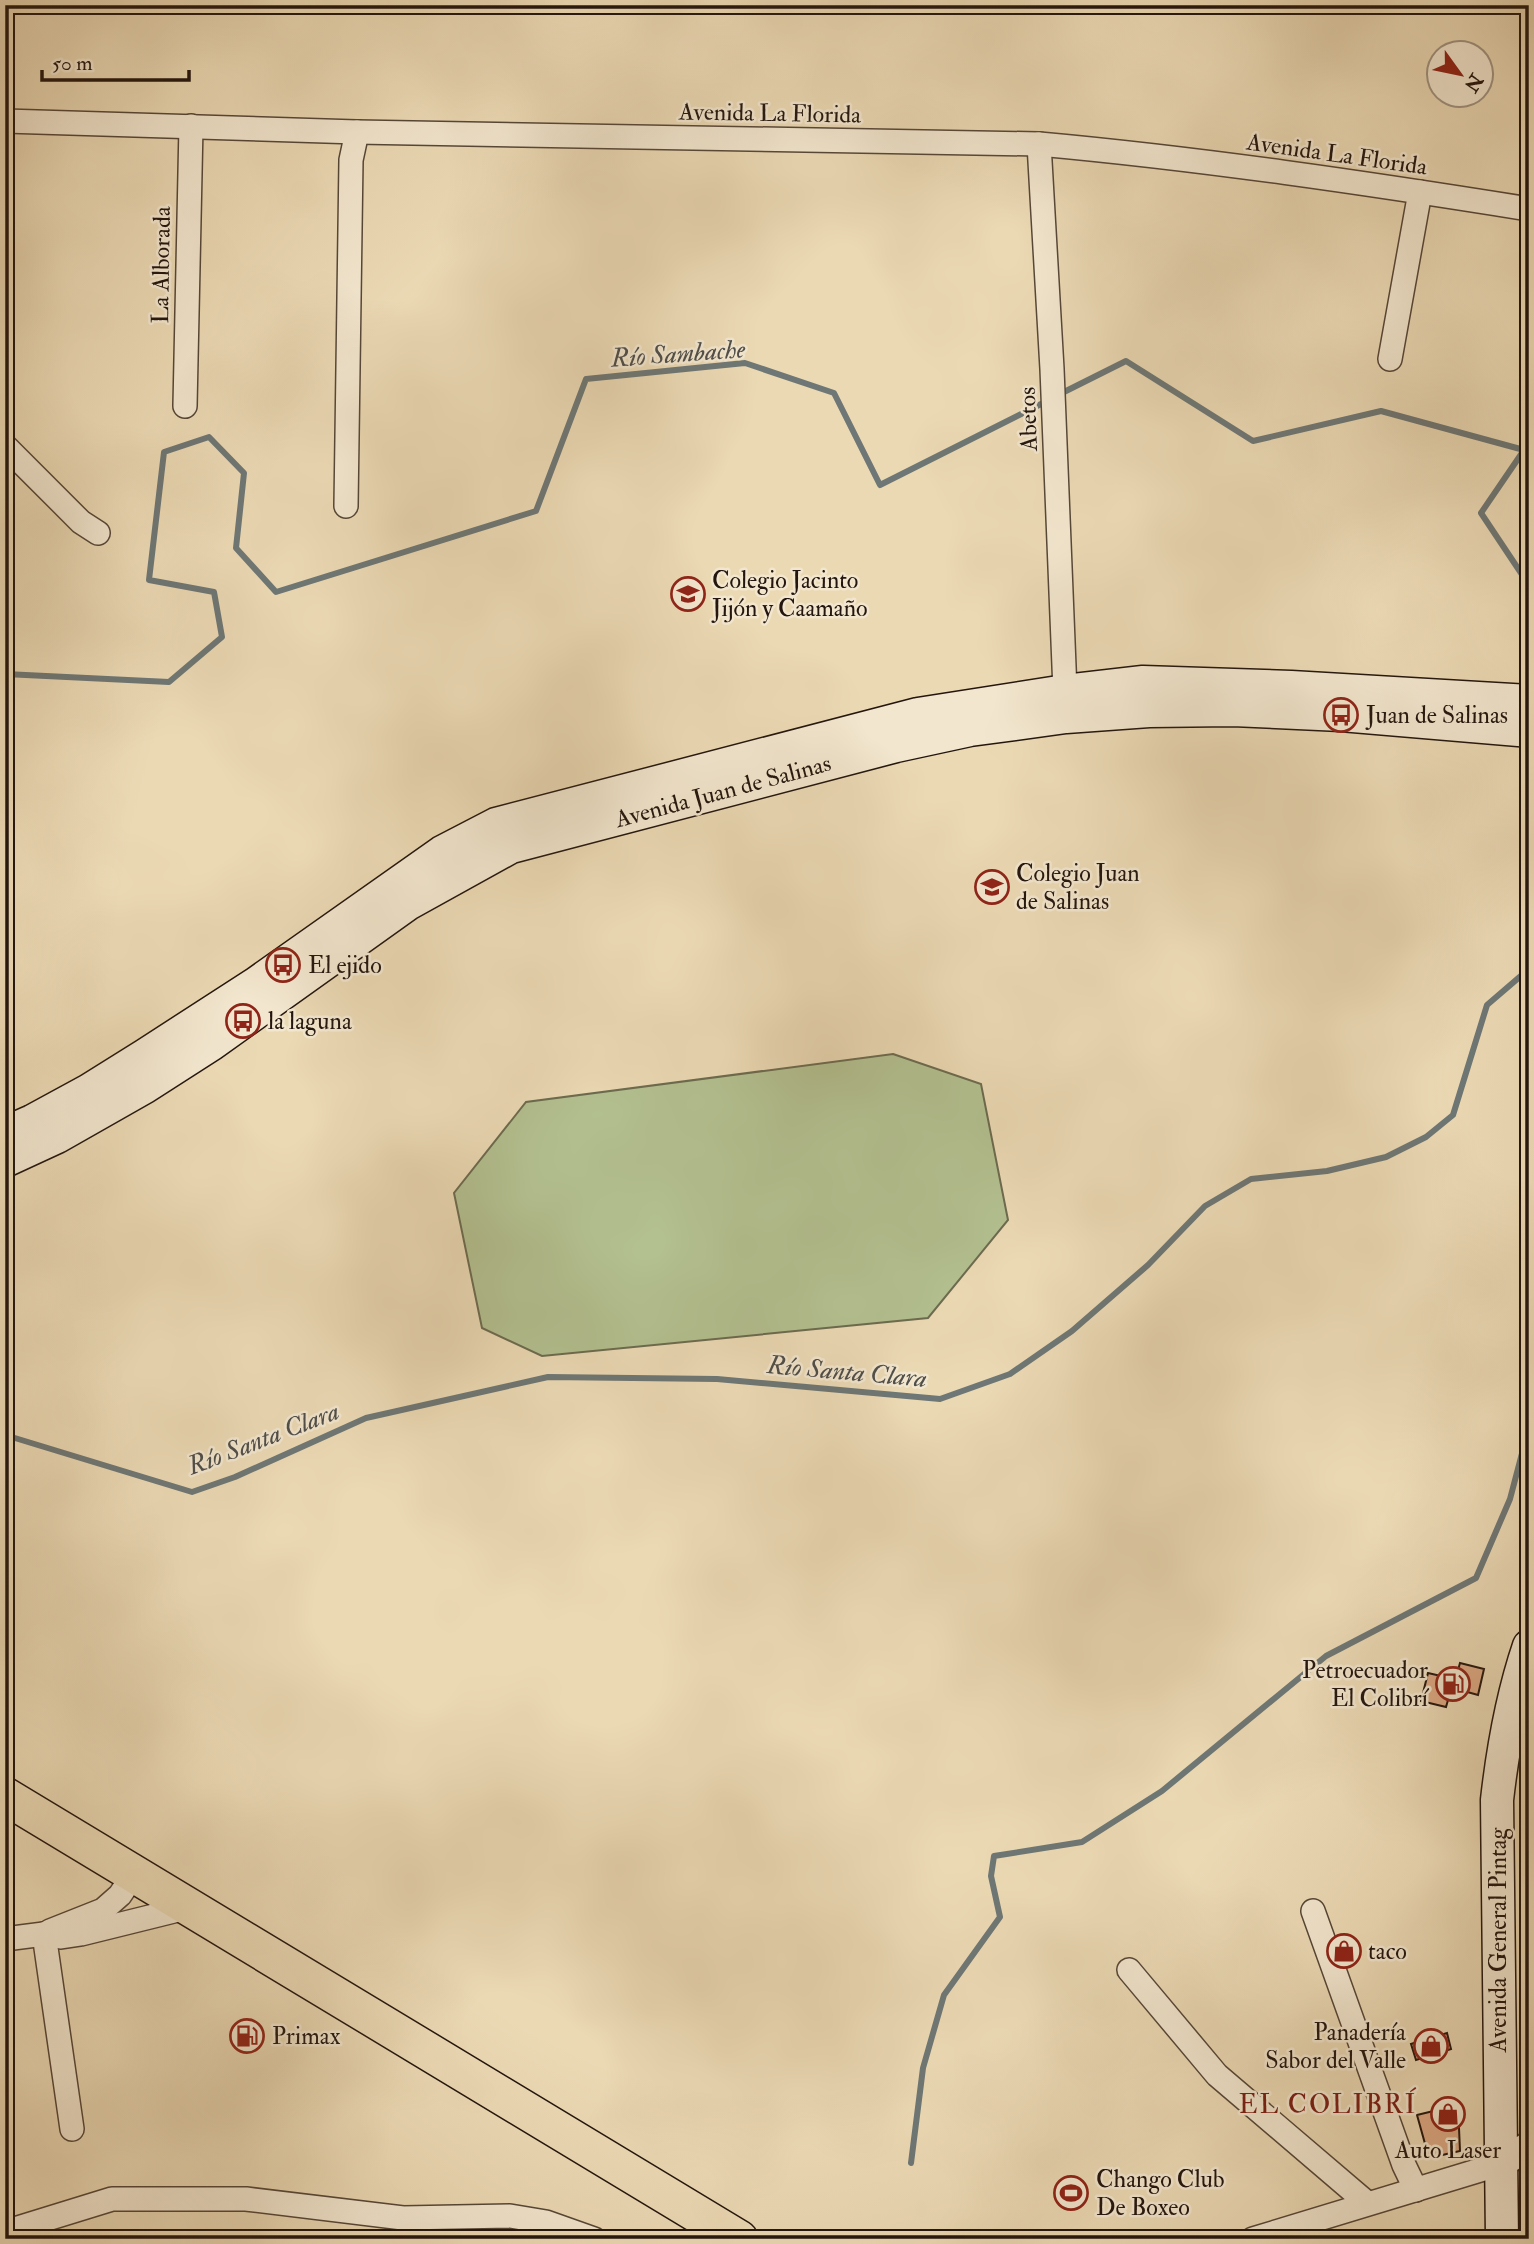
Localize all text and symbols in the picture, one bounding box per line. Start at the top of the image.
scale bar [42,38,189,82]
north arrow [1426,38,1496,108]
text: 50 m [52,50,93,77]
text: N [1458,68,1489,97]
street label: Avenida La Florida [678,96,862,131]
street label: Avenida La Florida [1244,126,1430,183]
street label: La Alborada [145,205,178,324]
water label: Río Sambache [609,333,747,375]
street label: Abetos [1012,386,1045,453]
place label: Colegio Jacinto Jijón y Caamaño [711,565,868,624]
school or university icon: Colegio Jacinto Jijón y Caamaño [669,575,707,613]
bus stop icon: Juan de Salinas [1322,696,1360,734]
place label: Juan de Salinas [1365,700,1508,731]
street label: Avenida Juan de Salinas [611,748,834,835]
place label: Colegio Juan de Salinas [1016,858,1140,917]
school or university icon: Colegio Juan de Salinas [973,868,1011,906]
bus stop icon: El ejido [264,946,302,984]
place label: El ejido [308,950,382,981]
bus stop icon: la laguna [224,1002,262,1040]
place label: la laguna [268,1006,353,1037]
water label: Río Santa Clara [765,1349,928,1395]
water label: Río Santa Clara [182,1395,344,1483]
place label: Petroecuador El Colibrí [1302,1655,1430,1714]
fuel station icon: Petroecuador El Colibrí [1434,1665,1472,1703]
street label: Avenida General Pintag [1483,1826,1514,2053]
shop icon: taco [1325,1932,1363,1970]
place label: taco [1368,1936,1407,1967]
fuel station icon: Primax [228,2017,266,2055]
place label: Panadería Sabor del Valle [1265,2017,1407,2076]
place label: Primax [272,2021,341,2052]
shop icon: Panadería Sabor del Valle [1412,2027,1450,2065]
district label: EL COLIBRÍ [1239,2087,1417,2121]
shop icon: Auto Laser [1429,2095,1467,2133]
place label: Auto Laser [1394,2135,1501,2166]
place label: Chango Club De Boxeo [1096,2164,1225,2223]
sports icon: Chango Club De Boxeo [1052,2174,1090,2212]

